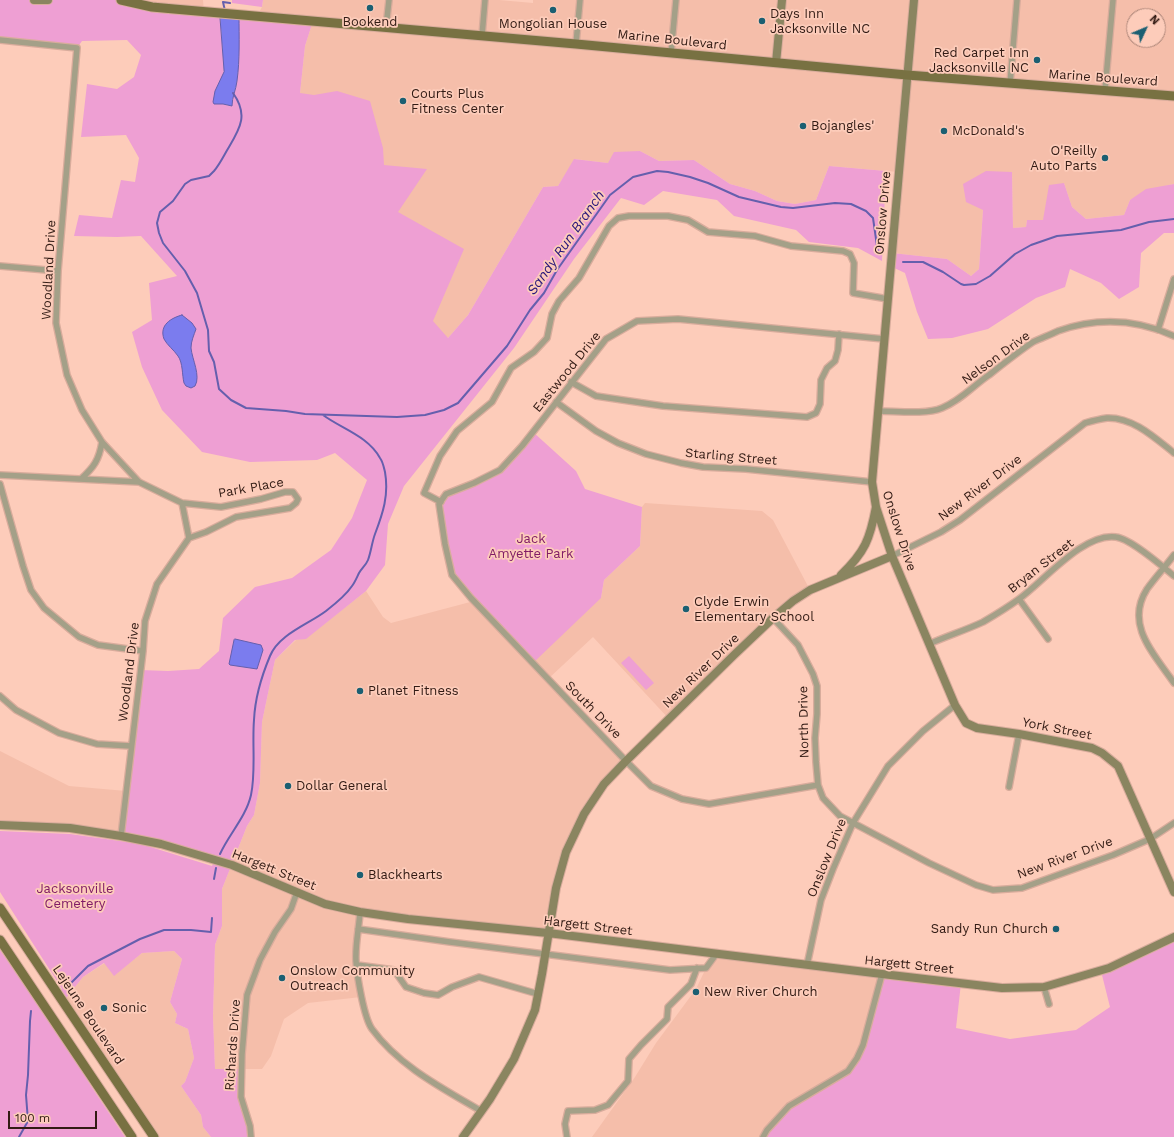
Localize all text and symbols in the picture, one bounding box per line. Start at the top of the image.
marker: Bookend [365,3,375,13]
marker: Mongolian House [548,5,558,15]
place label: Days Inn Jacksonville NC [770,6,870,37]
north arrow [1126,8,1166,48]
text: N [1147,13,1162,27]
place label: Bookend [343,14,397,30]
place label: Mongolian House [499,16,607,32]
marker: Days Inn Jacksonville NC [757,16,767,26]
street label: Marine Boulevard [617,26,727,54]
place label: Red Carpet Inn Jacksonville NC [929,45,1029,76]
marker: Red Carpet Inn Jacksonville NC [1032,55,1042,65]
street label: Marine Boulevard [1048,66,1158,90]
place label: Courts Plus Fitness Center [411,86,504,117]
marker: Courts Plus Fitness Center [398,96,408,106]
place label: Bojangles' [811,118,874,134]
marker: Bojangles' [798,121,808,131]
place label: McDonald's [952,123,1025,139]
marker: McDonald's [939,126,949,136]
place label: O'Reilly Auto Parts [1030,143,1097,174]
marker: O'Reilly Auto Parts [1100,153,1110,163]
street label: Onslow Drive [872,171,894,255]
water label: Sandy Run Branch [524,188,608,298]
street label: Woodland Drive [39,220,59,320]
street label: Nelson Drive [959,328,1033,388]
street label: Eastwood Drive [530,329,604,415]
street label: Starling Street [684,445,778,469]
street label: New River Drive [935,452,1025,524]
street label: Park Place [217,475,285,501]
street label: Onslow Drive [879,489,919,573]
park label: Jack Amyette Park [489,531,573,562]
street label: Bryan Street [1005,535,1077,597]
place label: Clyde Erwin Elementary School [694,594,814,625]
marker: Clyde Erwin Elementary School [681,604,691,614]
street label: Woodland Drive [115,621,143,723]
street label: New River Drive [659,630,743,712]
street label: South Drive [562,678,624,742]
place label: Planet Fitness [368,683,459,699]
marker: Planet Fitness [355,686,365,696]
street label: North Drive [796,686,812,758]
street label: York Street [1021,715,1093,743]
place label: Dollar General [296,778,387,794]
marker: Dollar General [283,781,293,791]
street label: Onslow Drive [804,816,850,900]
street label: New River Drive [1015,833,1115,883]
street label: Hargett Street [230,846,318,894]
place label: Blackhearts [368,867,443,883]
marker: Blackhearts [355,870,365,880]
park label: Jacksonville Cemetery [36,881,114,912]
street label: Hargett Street [543,913,633,939]
place label: Sandy Run Church [931,921,1048,937]
marker: Sandy Run Church [1051,924,1061,934]
street label: Hargett Street [864,953,954,977]
street label: Lejeune Boulevard [49,962,127,1068]
place label: Onslow Community Outreach [290,963,415,994]
marker: Onslow Community Outreach [277,973,287,983]
place label: New River Church [704,984,818,1000]
marker: New River Church [691,987,701,997]
street label: Richards Drive [222,999,244,1091]
place label: Sonic [112,1000,147,1016]
marker: Sonic [99,1003,109,1013]
scale bar [10,1103,99,1129]
text: 100 m [15,1111,50,1125]

